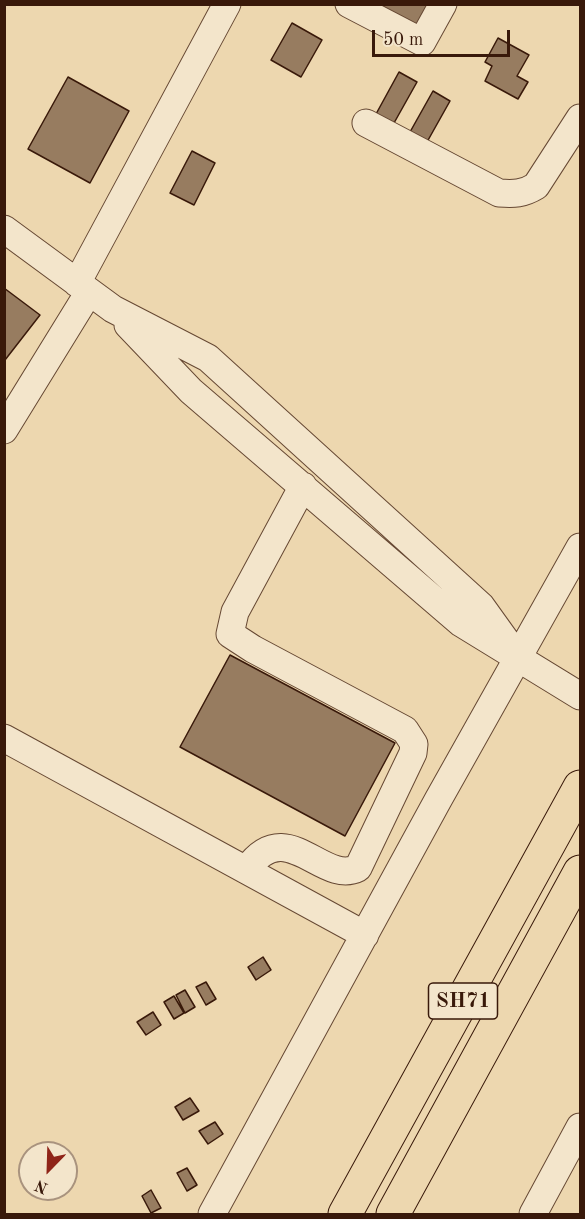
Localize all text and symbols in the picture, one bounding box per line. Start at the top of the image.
scale bar [375,18,513,56]
text: 50 m [383,31,423,49]
road number: SH71 [428,983,498,1019]
north arrow [18,1141,78,1201]
text: N [33,1176,51,1195]

